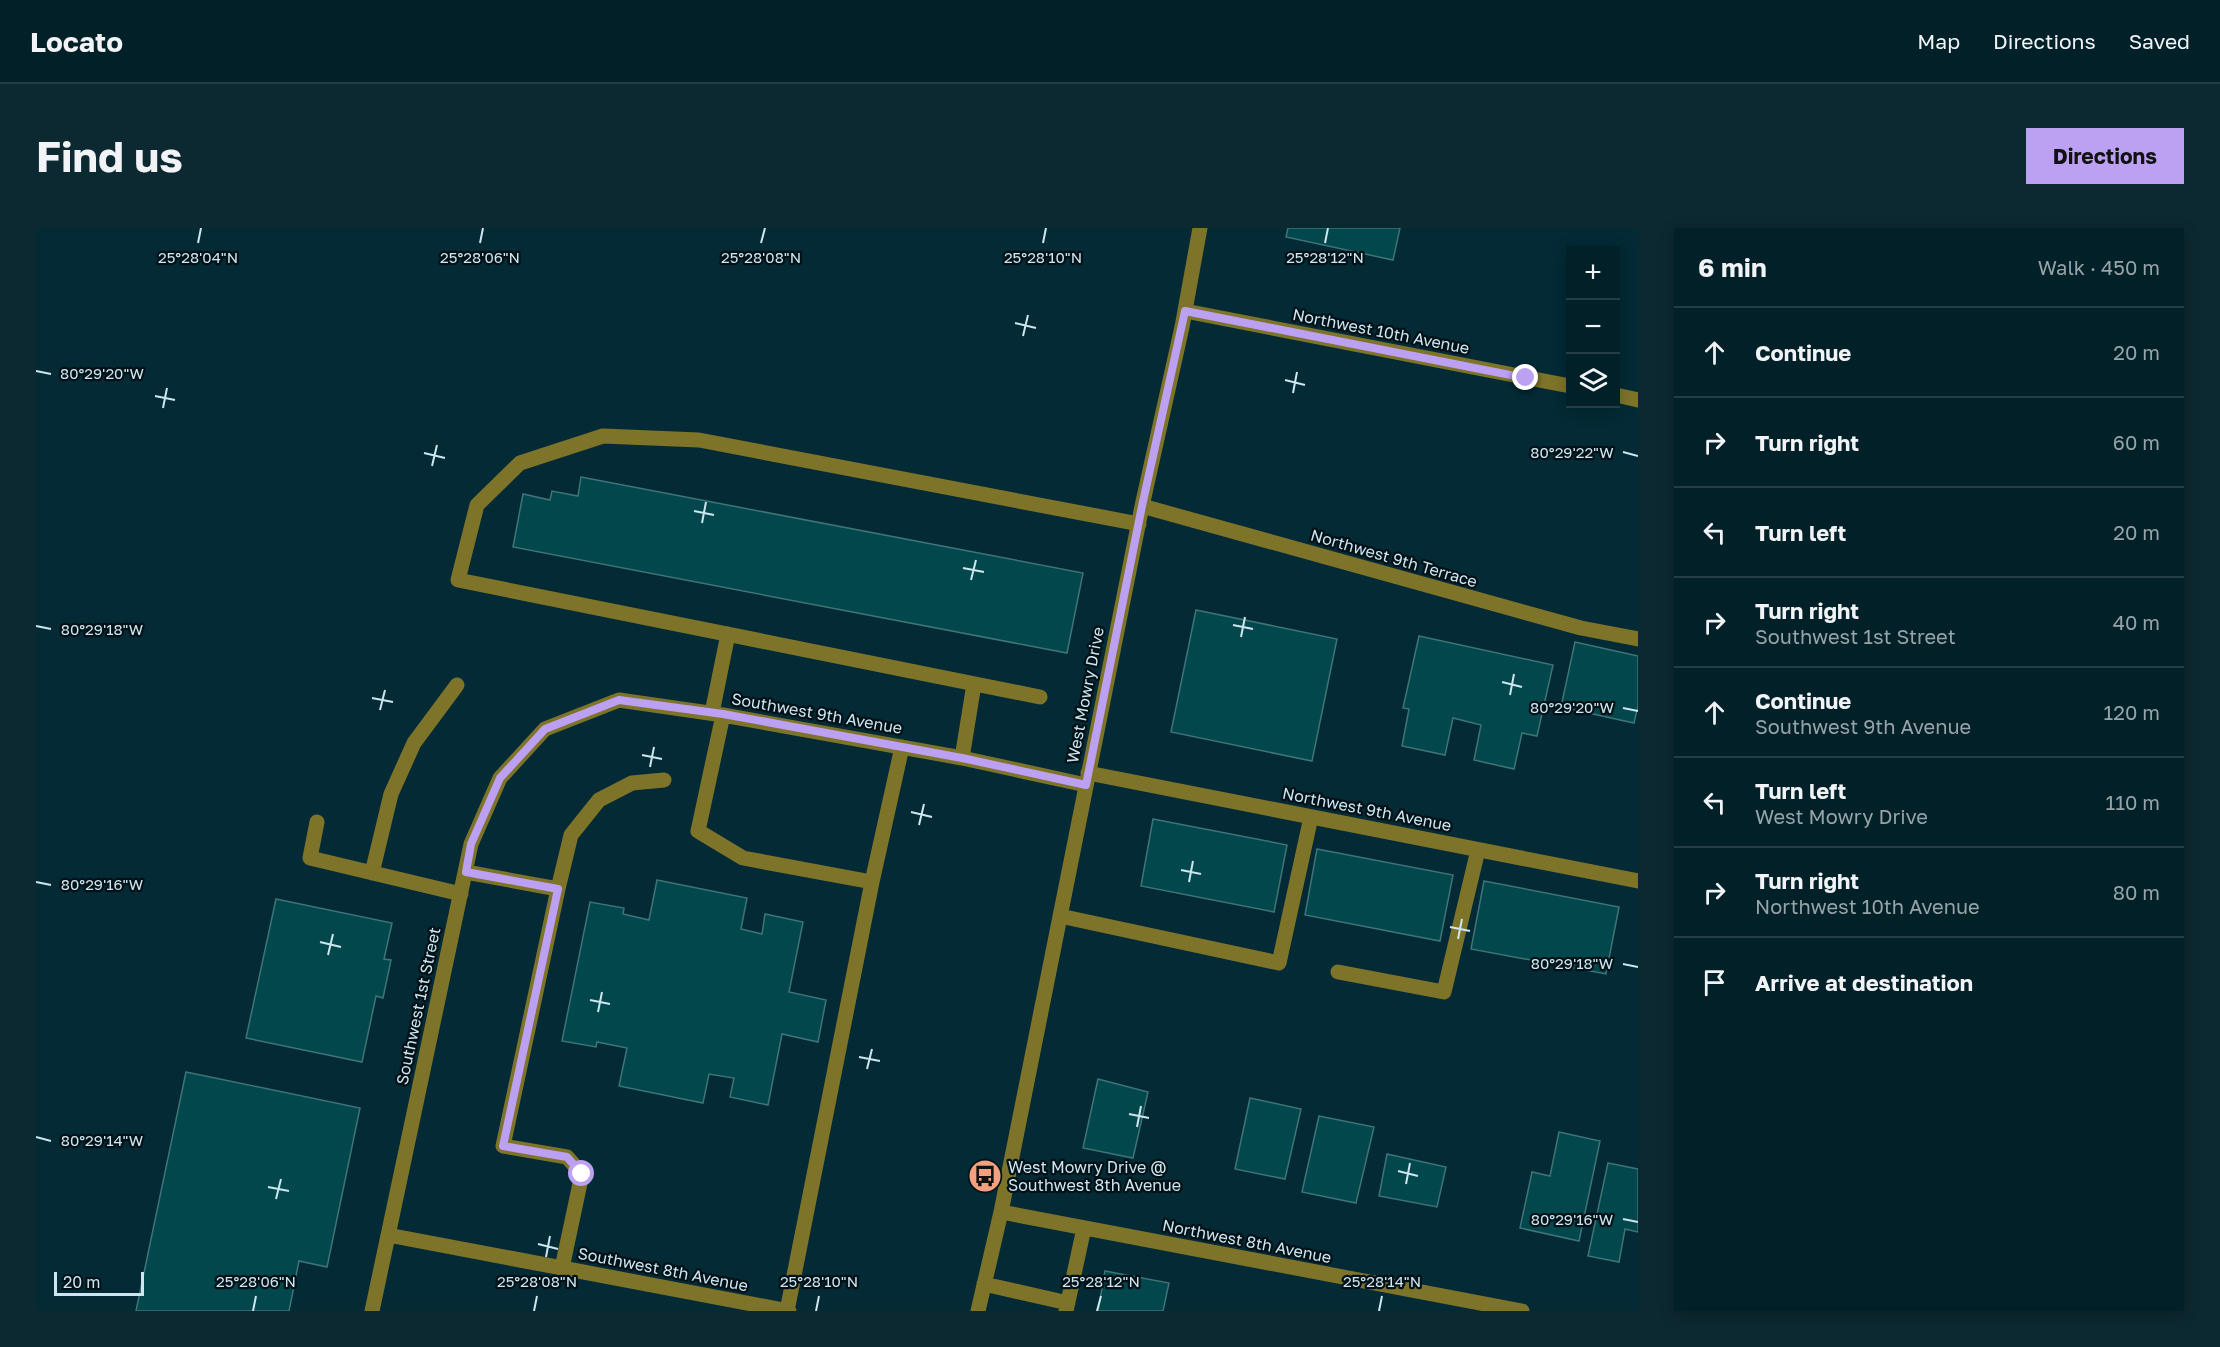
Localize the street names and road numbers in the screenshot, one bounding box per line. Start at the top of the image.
street label: Northwest 10th Avenue [1291,304,1471,358]
street label: Northwest 9th Terrace [1308,525,1480,591]
street label: West Mowry Drive [1062,625,1108,765]
street label: Southwest 9th Avenue [730,688,904,738]
street label: Northwest 9th Avenue [1281,783,1453,835]
street label: Southwest 1st Street [392,925,444,1087]
street label: Northwest 8th Avenue [1161,1215,1333,1267]
street label: Southwest 8th Avenue [576,1243,750,1295]

